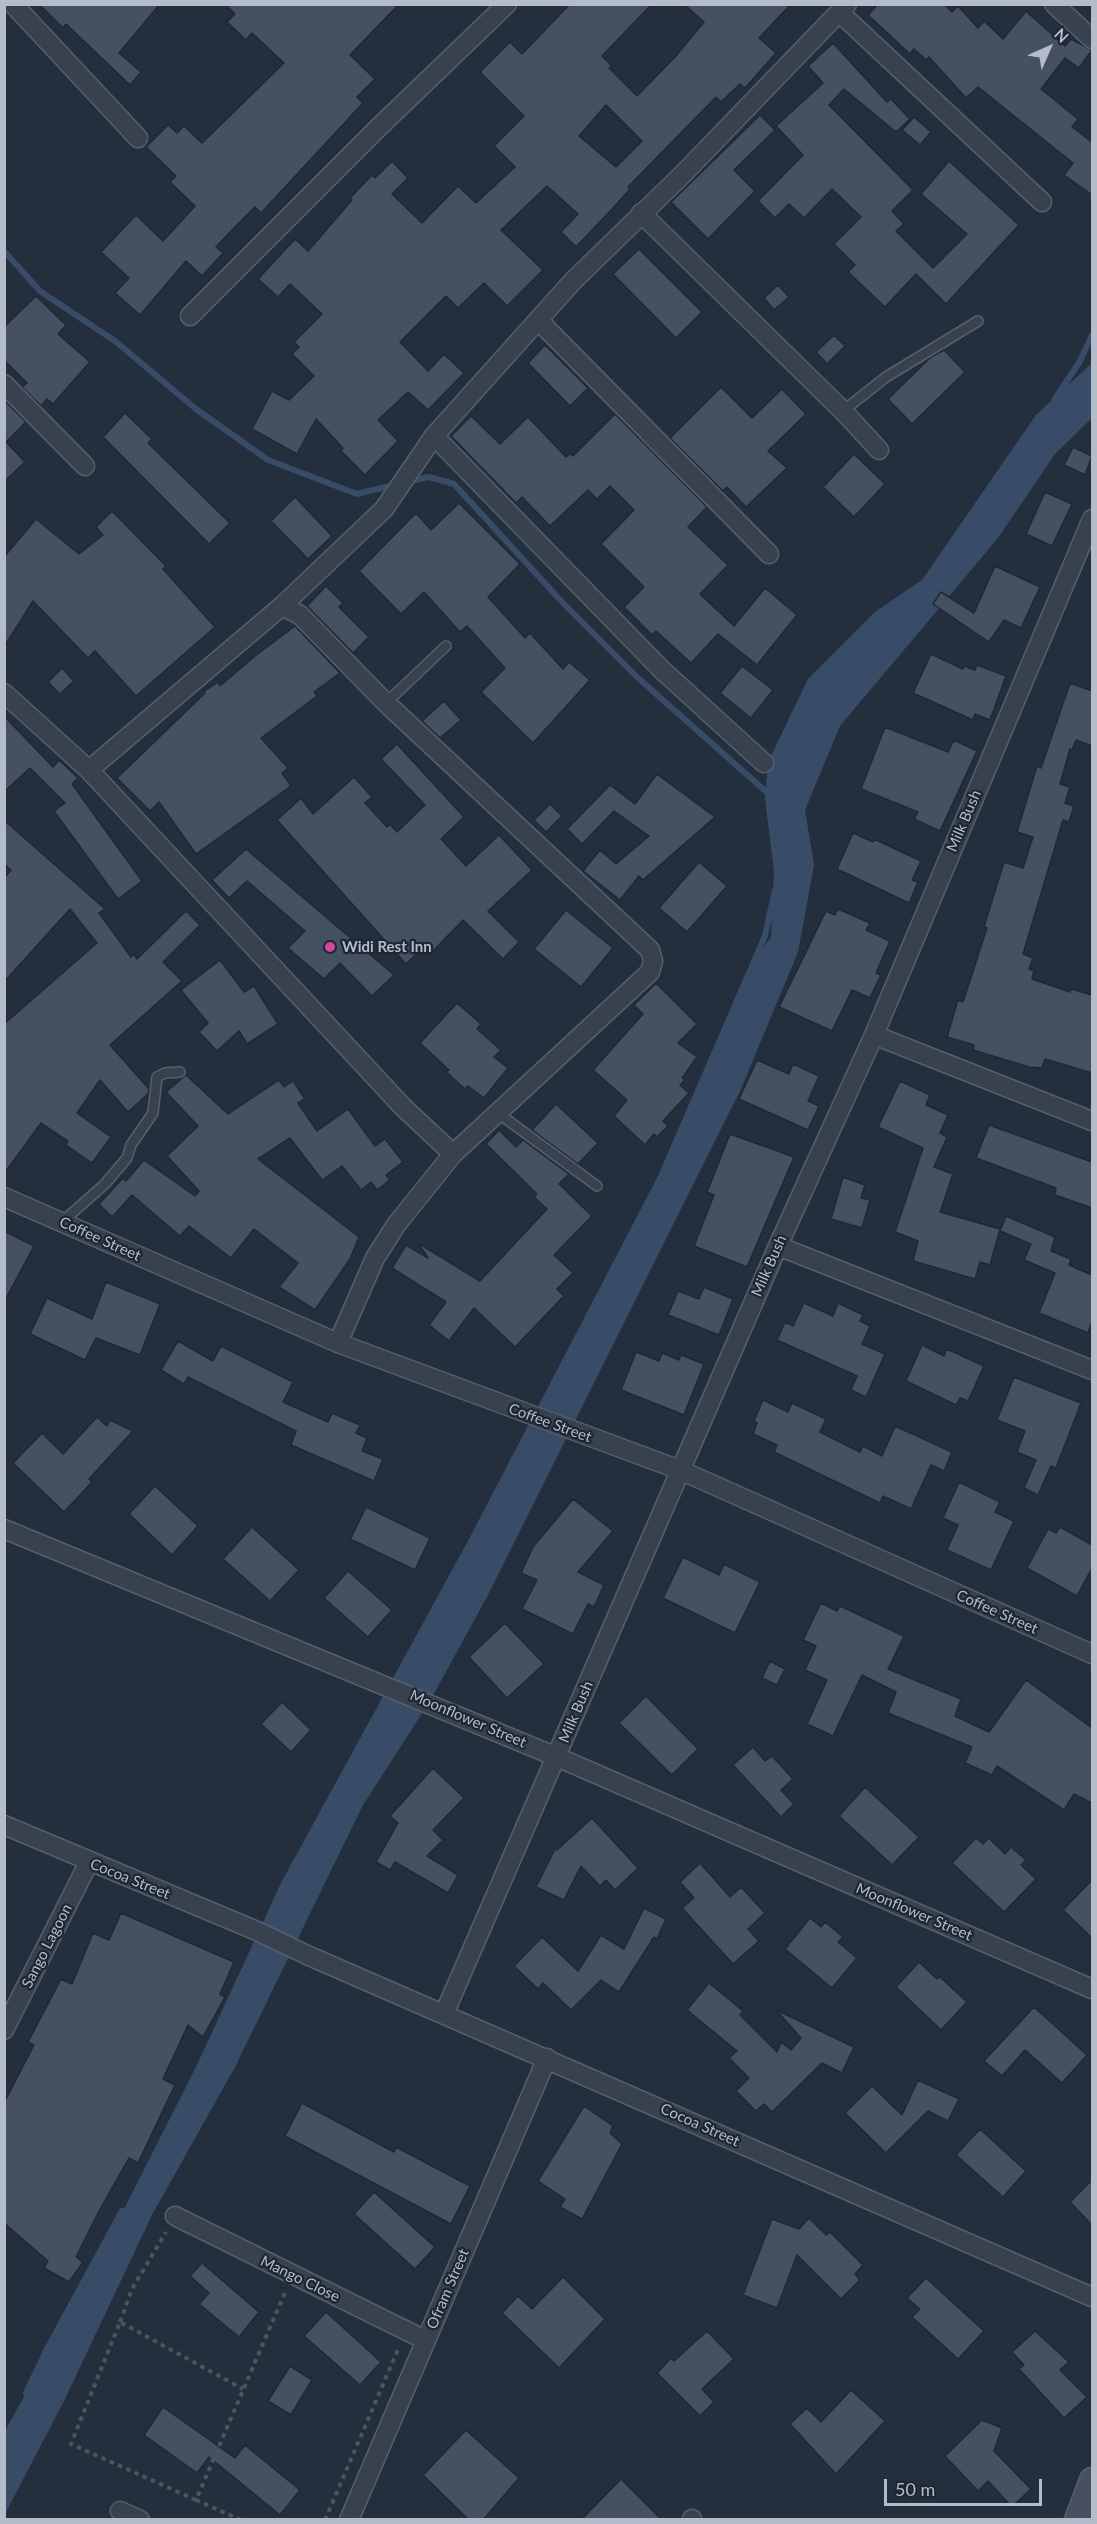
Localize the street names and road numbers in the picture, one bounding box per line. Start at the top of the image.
street label: Milk Bush [943,787,985,855]
street label: Coffee Street [57,1213,143,1265]
street label: Milk Bush [748,1233,790,1299]
street label: Coffee Street [506,1400,594,1446]
street label: Coffee Street [954,1586,1040,1638]
street label: Milk Bush [555,1678,597,1746]
street label: Moonflower Street [407,1686,529,1752]
street label: Cocoa Street [87,1855,173,1903]
street label: Moonflower Street [853,1879,975,1945]
street label: Sango Lagoon [18,1901,76,1991]
street label: Cocoa Street [658,2100,742,2150]
street label: Ofram Street [423,2246,473,2332]
street label: Mango Close [257,2252,343,2306]

